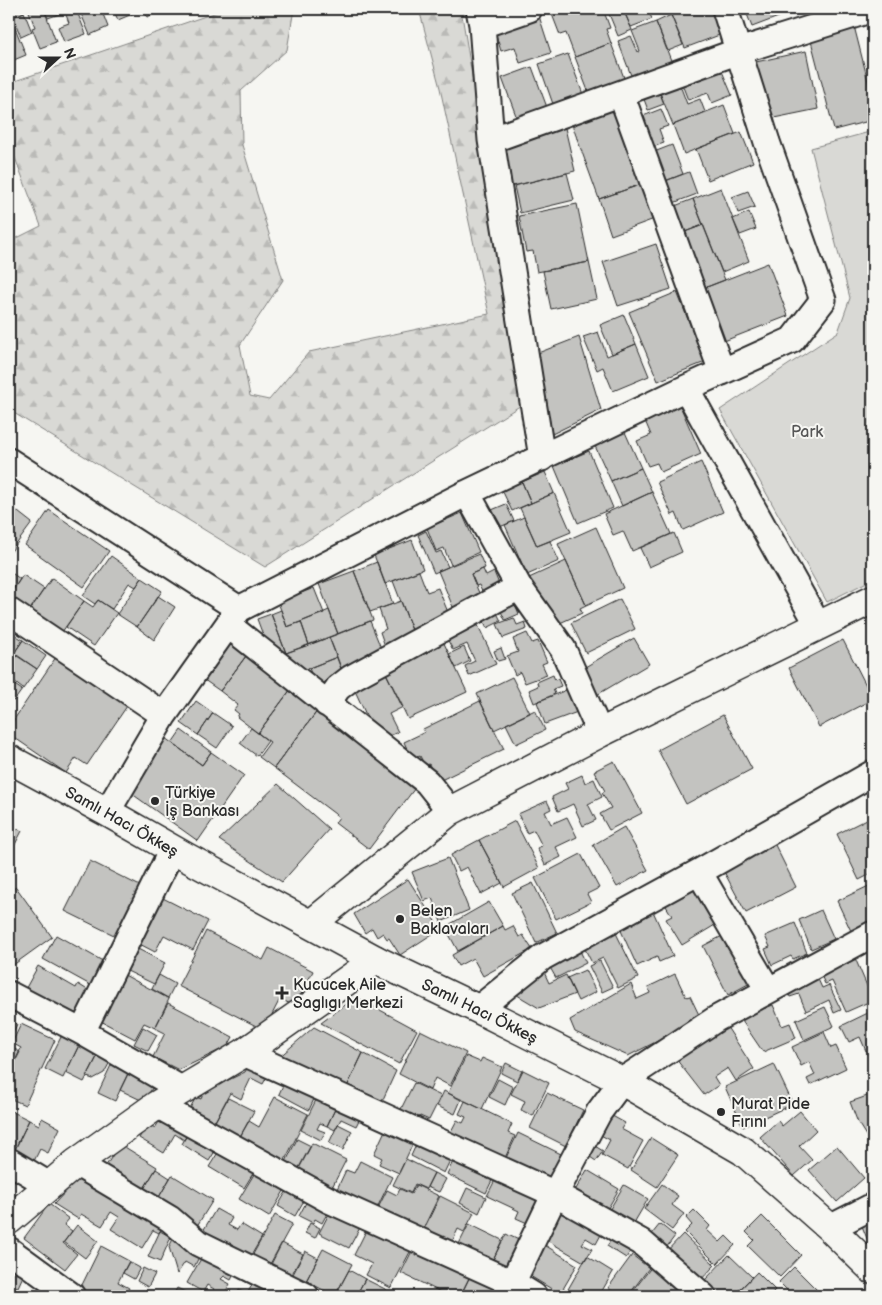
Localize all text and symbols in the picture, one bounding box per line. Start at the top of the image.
north arrow [32,32,82,82]
text: N [60,46,79,61]
park label: Park [791,423,823,442]
street label: Samlı Hacı Ökkeş [61,783,181,862]
place label: Türkiye İş Bankası [165,784,239,821]
marker: Türkiye İş Bankası [149,795,161,807]
place label: Belen Baklavaları [410,902,489,939]
marker: Belen Baklavaları [394,913,406,925]
street label: Samlı Hacı Ökkeş [418,975,540,1048]
place label: Kucucek Aile Saglıgı Merkezi [293,976,403,1013]
marker: Kucucek Aile Saglıgı Merkezi [275,986,289,1000]
place label: Murat Pide Fırını [731,1095,810,1132]
marker: Murat Pide Fırını [715,1106,727,1118]

